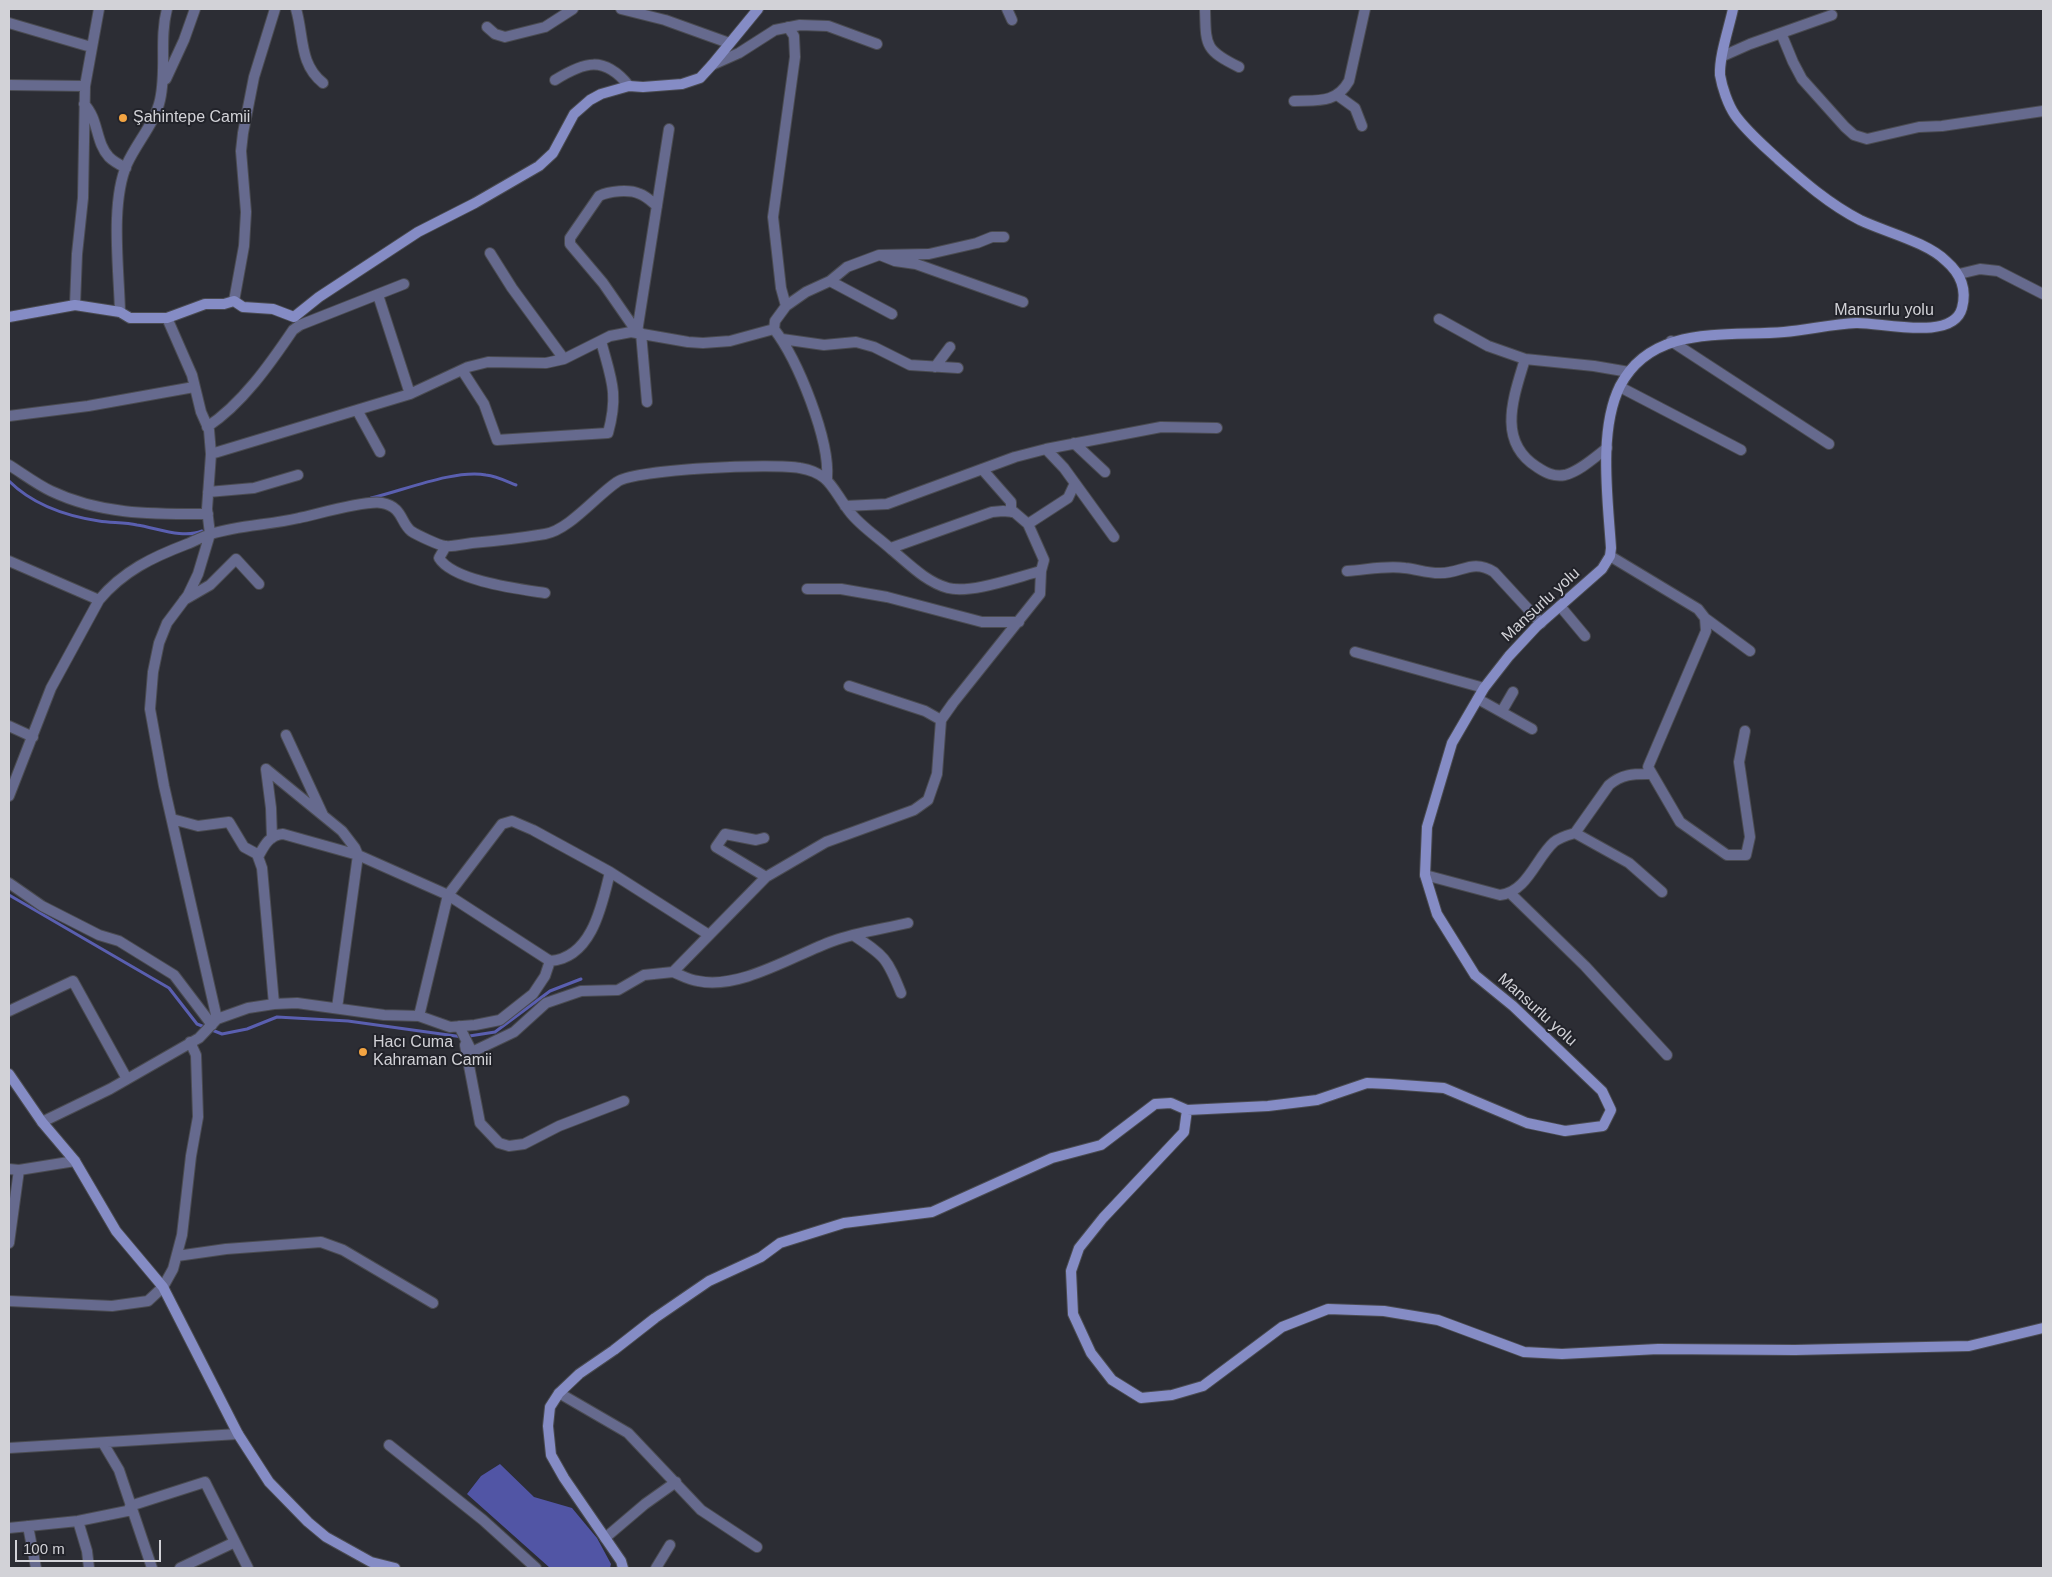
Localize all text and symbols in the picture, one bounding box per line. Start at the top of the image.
place label: Şahintepe Camii [133,108,250,128]
marker: Şahintepe Camii [117,112,129,124]
street label: Mansurlu yolu [1834,301,1934,321]
street label: Mansurlu yolu [1498,564,1584,646]
street label: Mansurlu yolu [1494,970,1580,1050]
place label: Hacı Cuma Kahraman Camii [373,1033,492,1071]
marker: Hacı Cuma Kahraman Camii [357,1046,369,1058]
scale bar [18,1530,164,1562]
text: 100 m [23,1540,65,1557]

